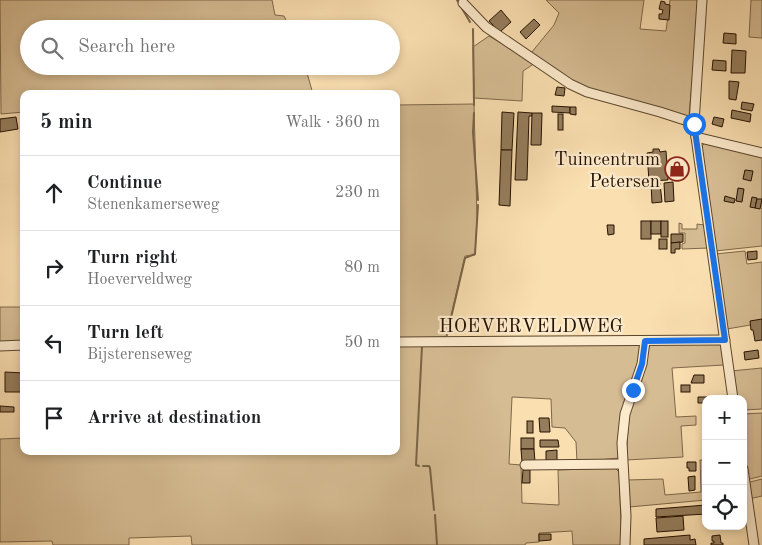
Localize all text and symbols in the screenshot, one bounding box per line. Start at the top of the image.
search box [20,20,400,75]
icon: search [38,34,66,62]
text: Search here [78,38,175,57]
text: 5 min [40,112,93,133]
route start [683,113,706,136]
text: Walk · 360 m [285,115,380,131]
place label: Tuincentrum Petersen [554,151,660,192]
shop icon: Tuincentrum Petersen [664,156,690,182]
text: Continue [87,174,162,193]
icon: ahead [40,179,68,207]
text: 230 m [335,185,380,201]
text: Stenenkamerseweg [87,197,219,213]
text: Turn right [87,249,177,268]
icon: right [40,254,68,282]
text: 80 m [344,260,380,276]
text: Hoeverveldweg [87,272,192,288]
street label: HOEVERVELDWEG [439,318,623,337]
text: Turn left [87,324,164,343]
icon: left [40,329,68,357]
text: 50 m [344,335,380,351]
text: Bijsterenseweg [87,347,192,363]
route end [622,379,645,402]
map controls [702,395,747,530]
button: + [702,395,747,440]
icon: arrive [40,404,68,432]
text: Arrive at destination [87,409,261,428]
button: − [702,440,747,485]
button: locate [702,485,747,530]

